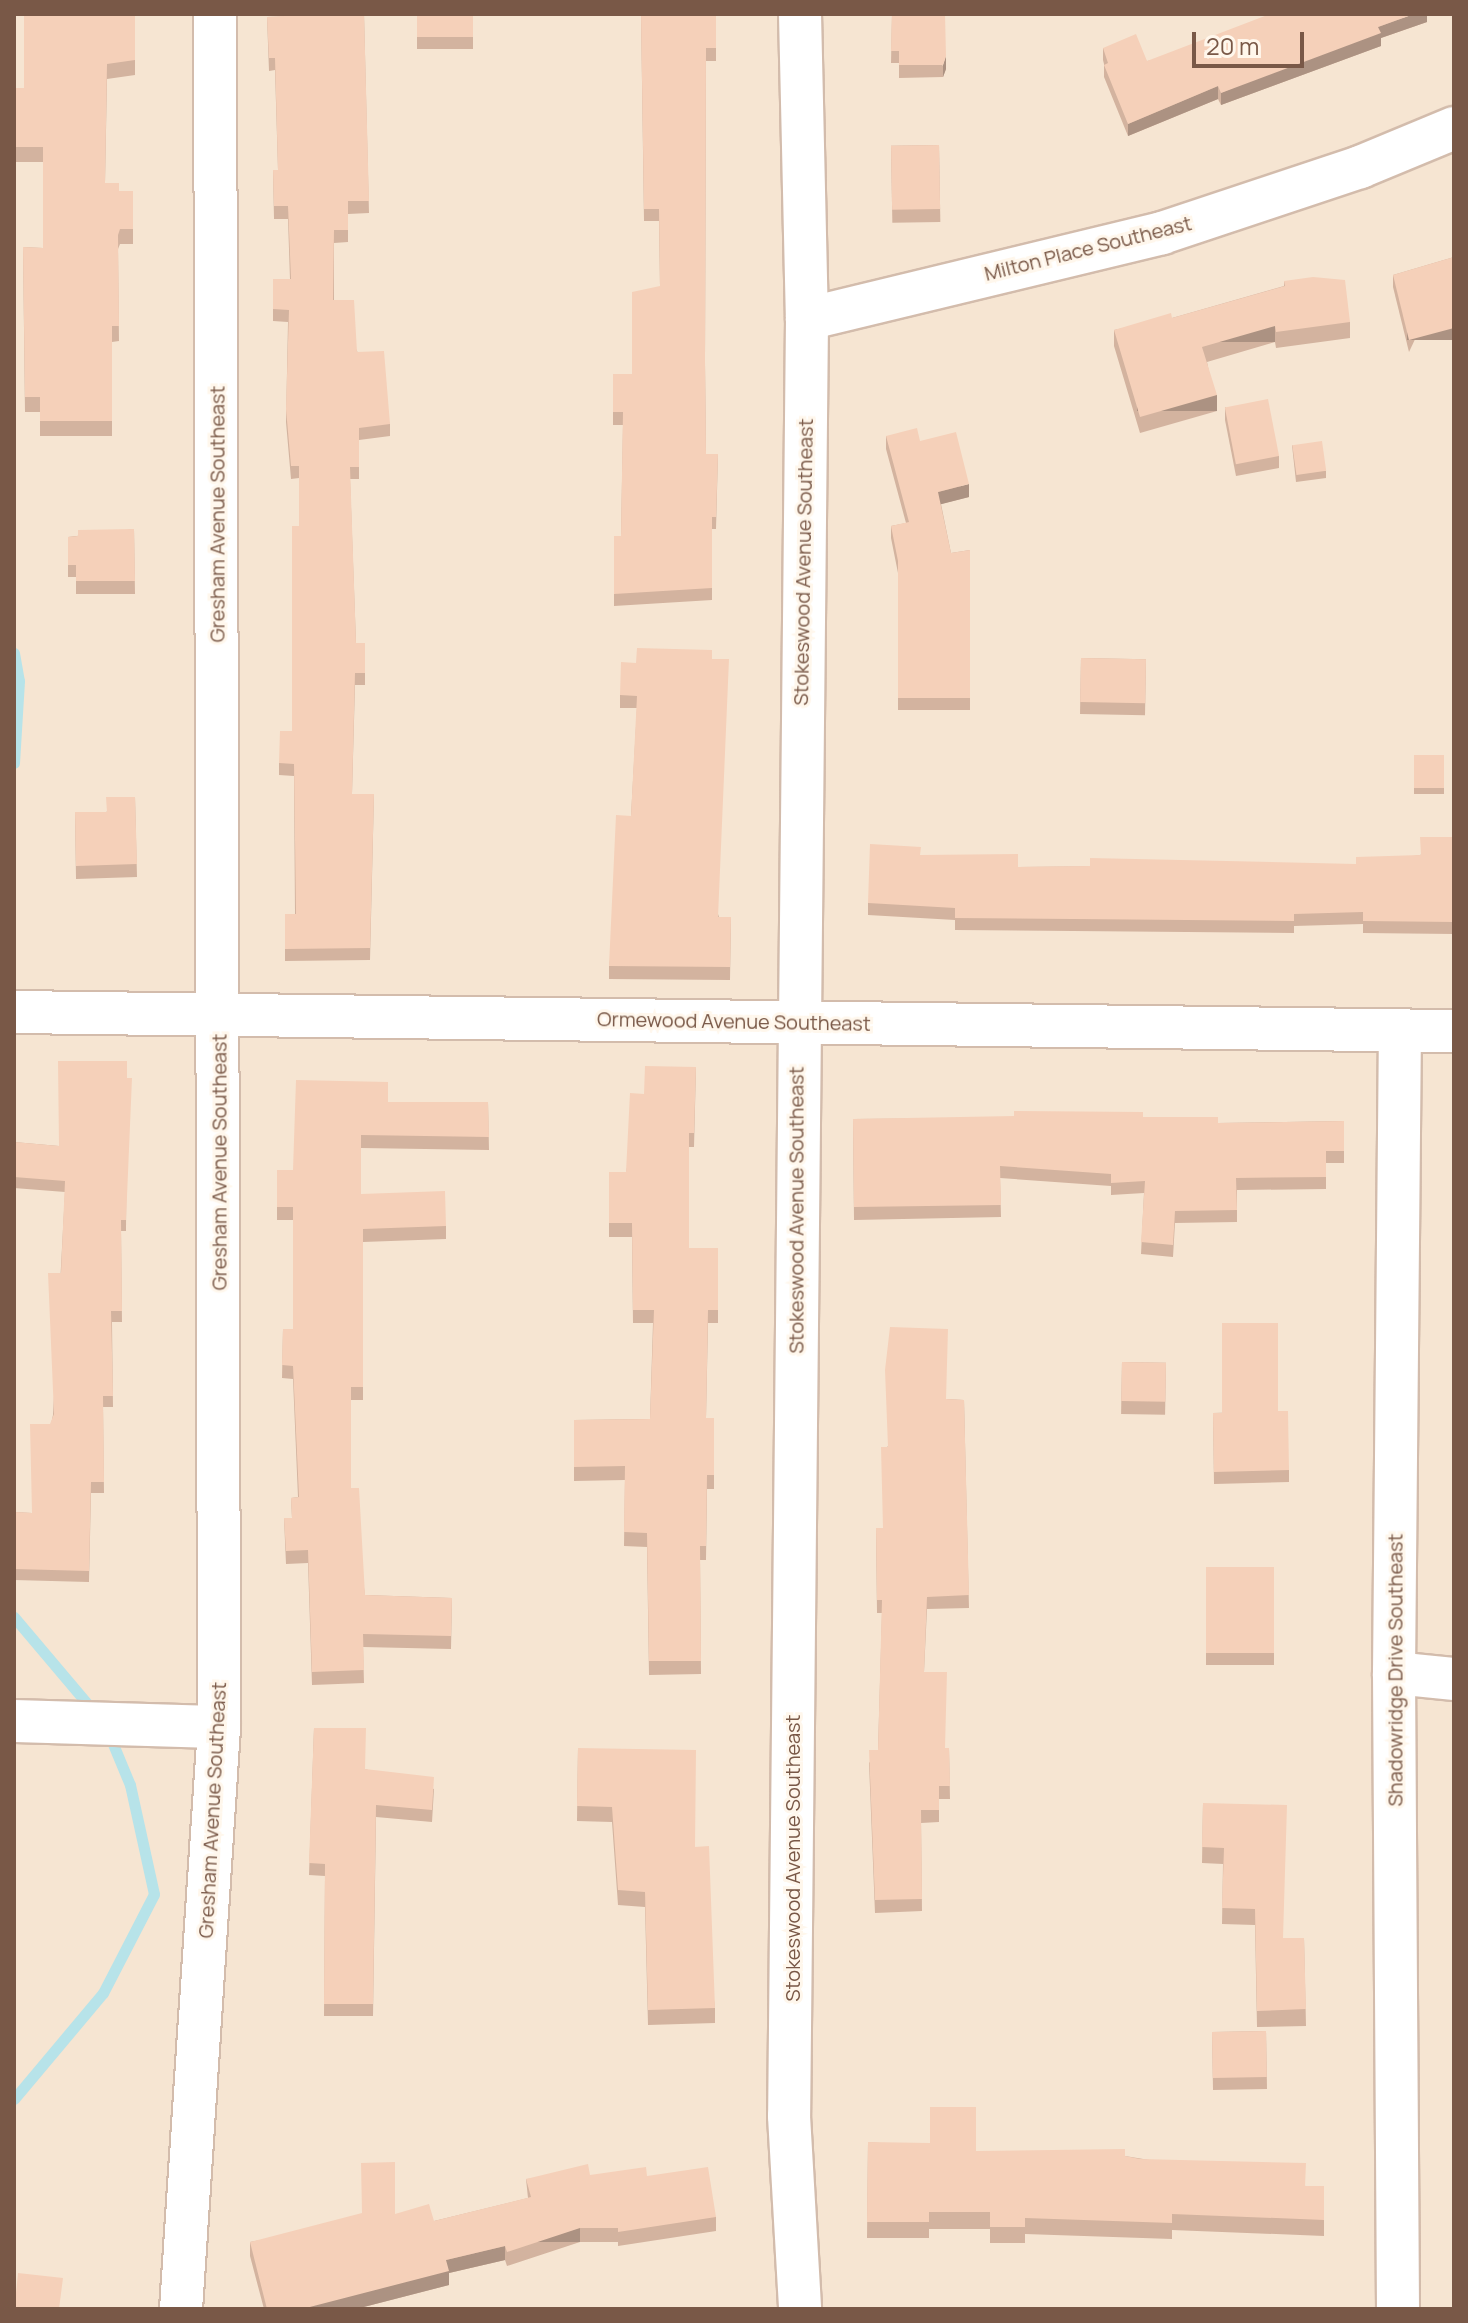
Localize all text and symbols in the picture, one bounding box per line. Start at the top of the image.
scale bar [1196,16,1308,66]
text: 20 m [1206,29,1259,62]
street label: Milton Place Southeast [982,211,1194,285]
street label: Gresham Avenue Southeast [205,386,229,642]
street label: Stokeswood Avenue Southeast [788,418,818,706]
street label: Ormewood Avenue Southeast [597,1007,871,1035]
street label: Gresham Avenue Southeast [207,1034,231,1290]
street label: Stokeswood Avenue Southeast [784,1066,808,1354]
street label: Shadowridge Drive Southeast [1383,1533,1407,1807]
street label: Gresham Avenue Southeast [193,1681,231,1939]
street label: Stokeswood Avenue Southeast [780,1714,804,2002]

